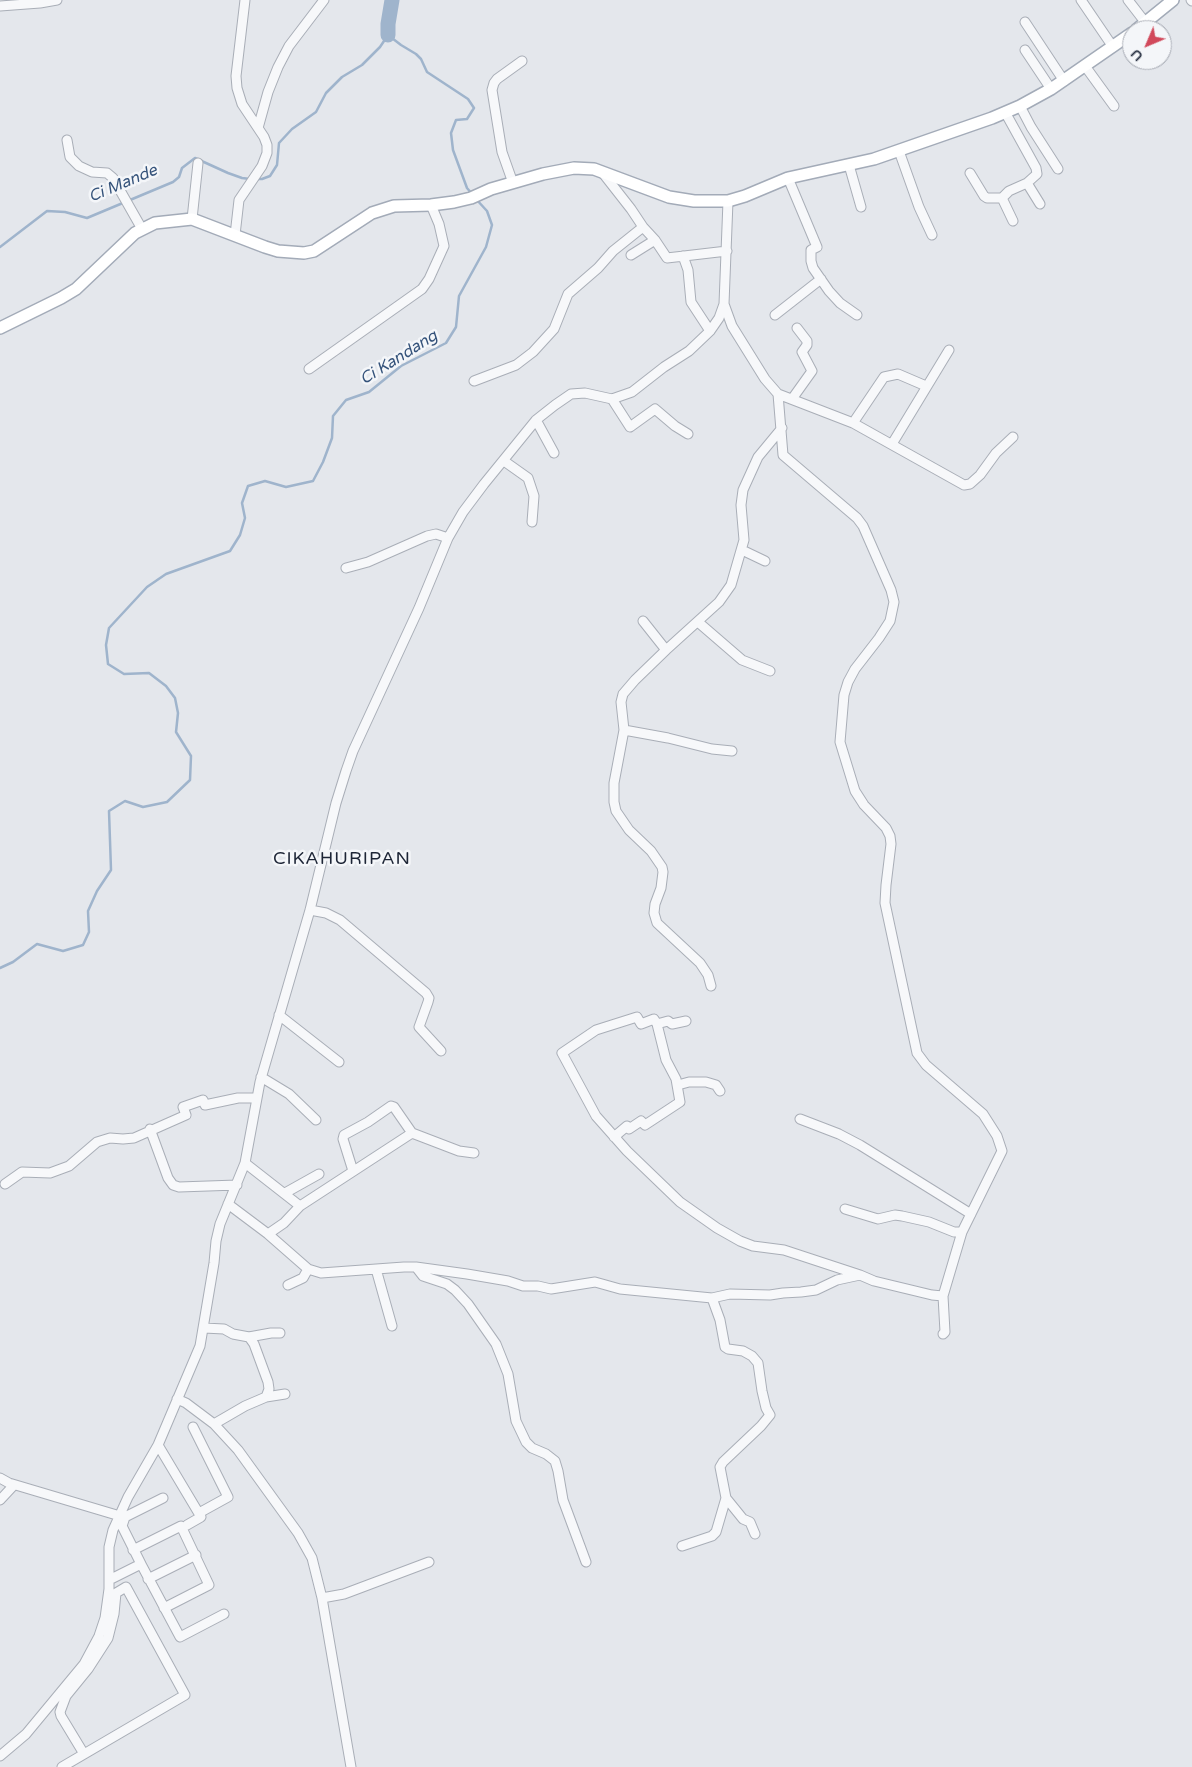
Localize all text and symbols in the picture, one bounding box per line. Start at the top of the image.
north arrow [1122,20,1172,70]
text: U [1127,45,1147,65]
water label: Ci Mande [86,161,160,207]
water label: Ci Kandang [357,327,441,389]
district label: CIKAHURIPAN [272,848,412,870]

